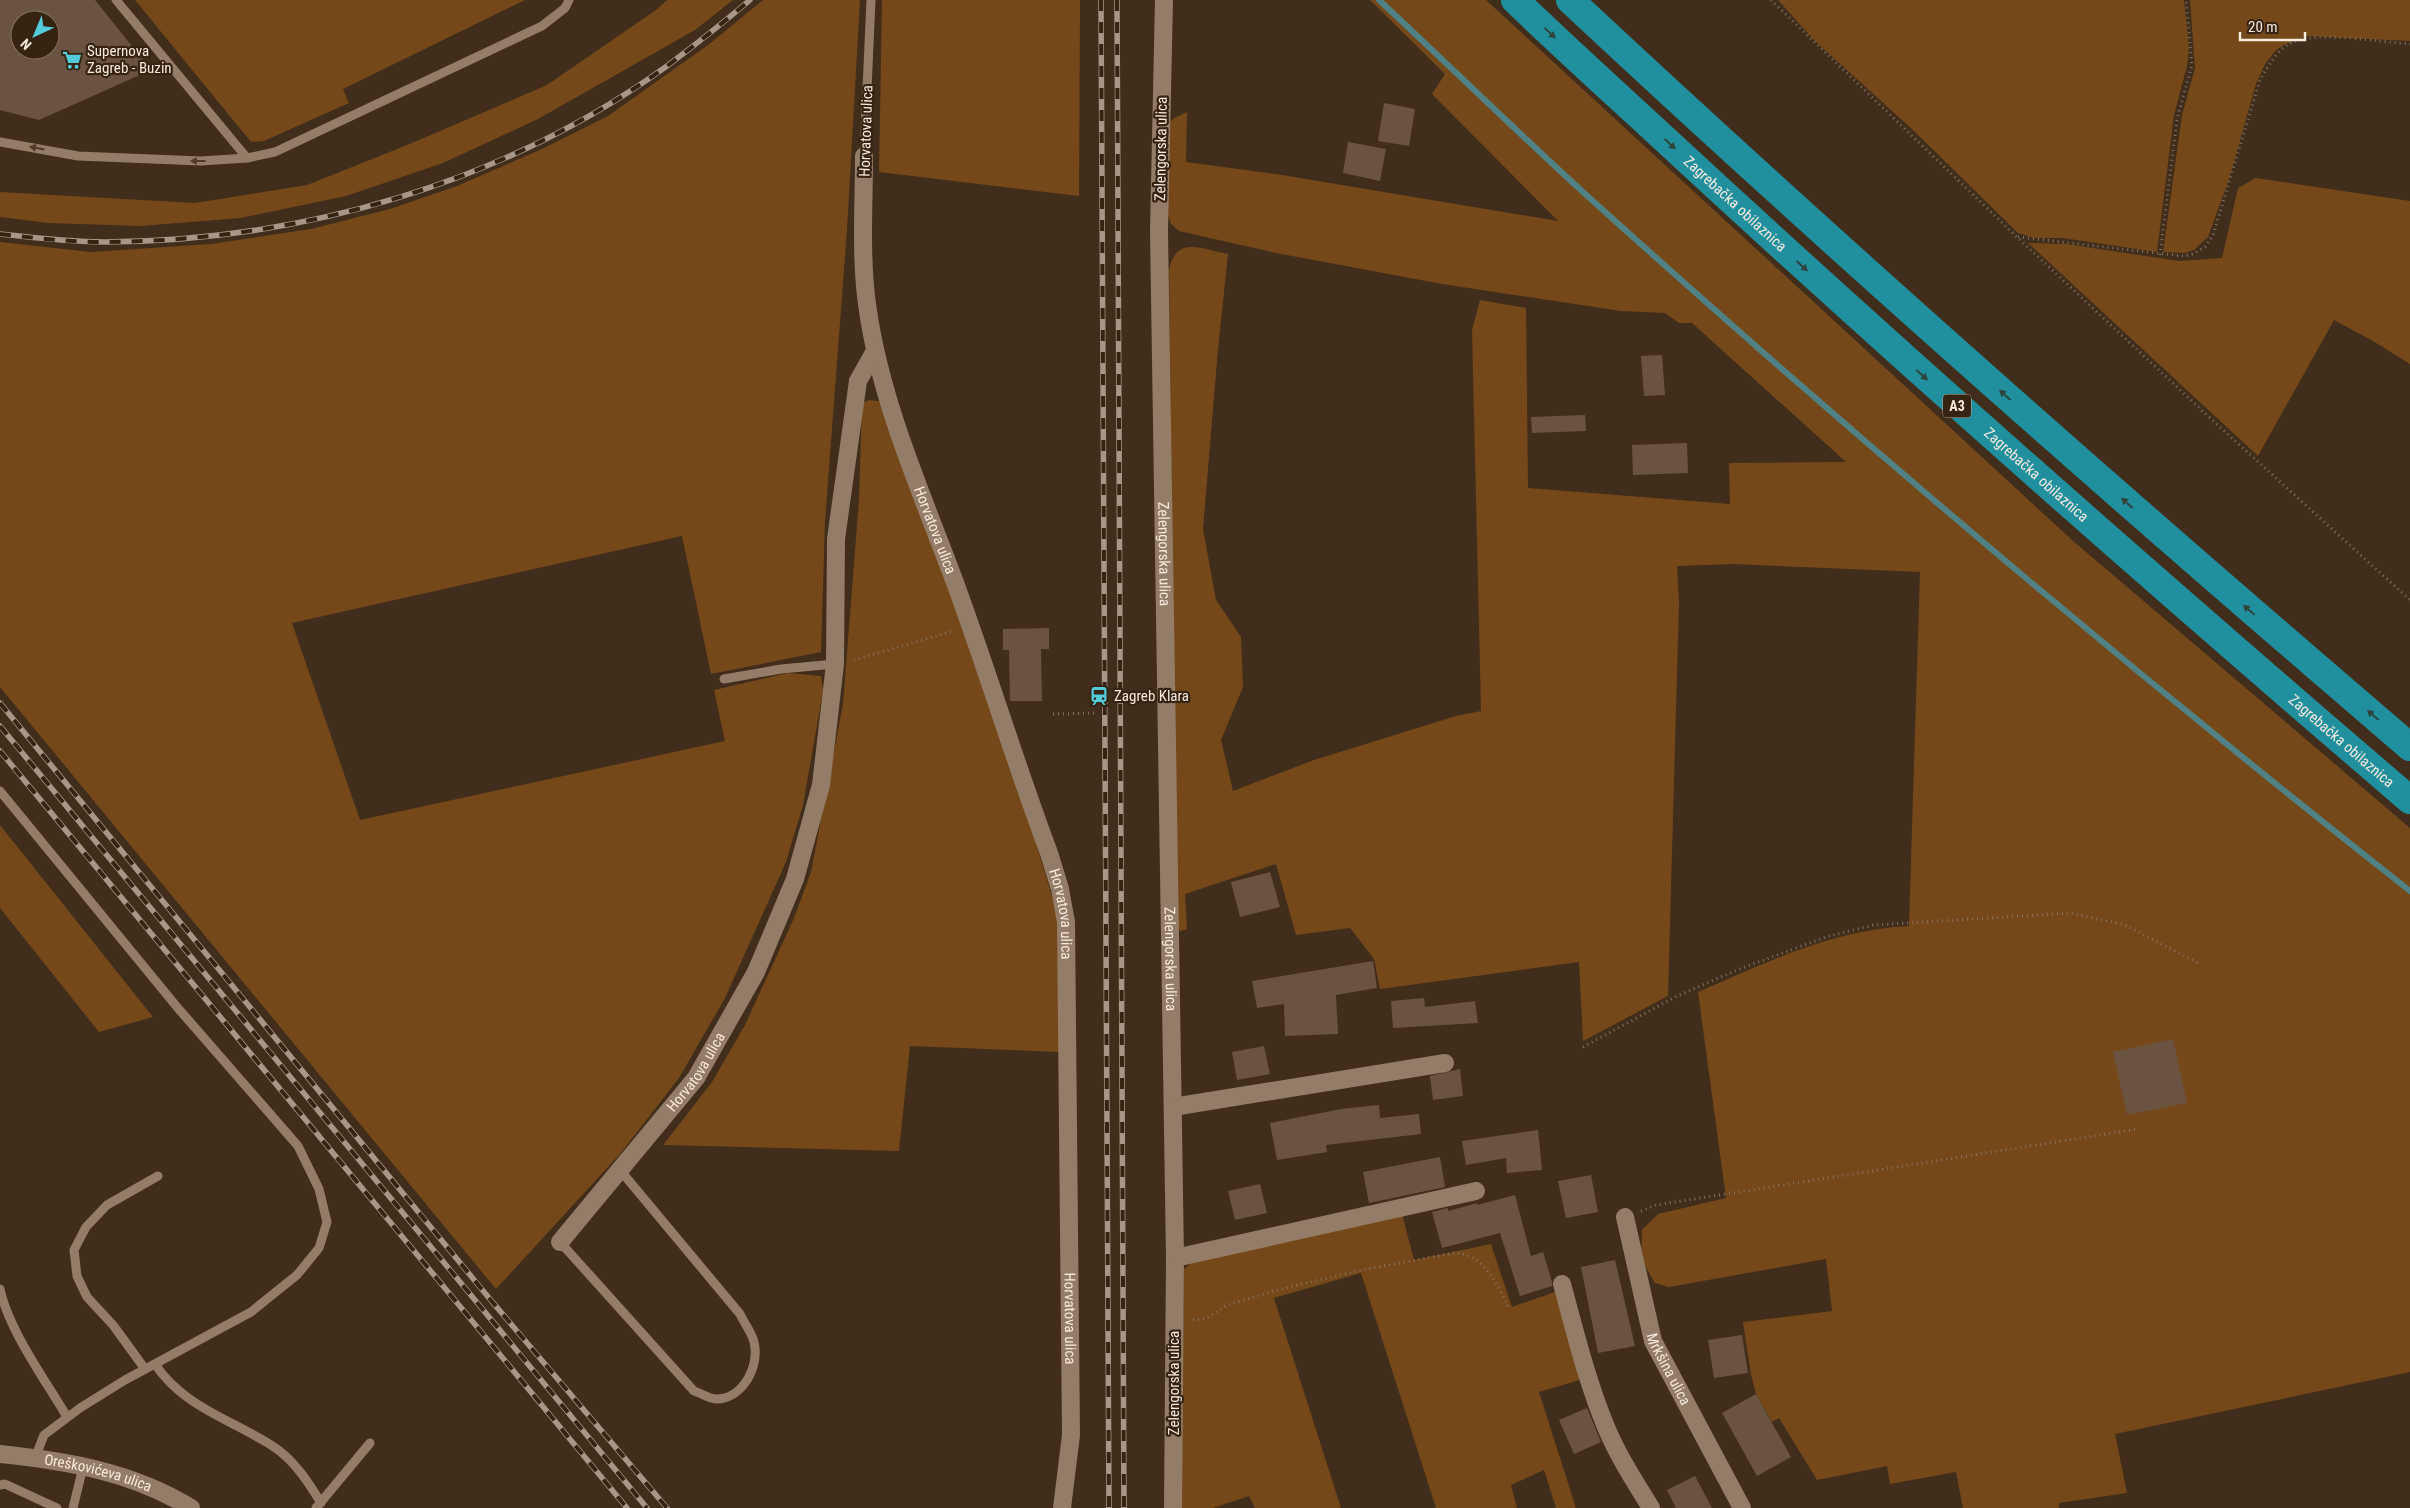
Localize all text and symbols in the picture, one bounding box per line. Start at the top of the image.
north arrow [10,10,60,60]
scale bar [2240,10,2305,42]
text: 20 m [2248,18,2278,36]
one-way arrow [1544,28,1557,39]
text: N [17,36,35,53]
place label: Supernova Zagreb - Buzin [87,42,172,77]
supermarket icon: Supernova Zagreb - Buzin [61,49,83,71]
street label: Horvatova ulica [855,85,877,177]
street label: Zelengorska ulica [1151,97,1171,201]
one-way arrow [1663,138,1675,150]
one-way arrow [28,144,44,152]
street label: Zagrebačka obilaznica [1680,152,1790,256]
one-way arrow [190,157,206,165]
one-way arrow [1795,260,1807,272]
one-way arrow [1916,369,1928,381]
one-way arrow [1999,390,2012,401]
road number: A3 [1943,394,1971,418]
street label: Zagrebačka obilaznica [1980,424,2092,526]
street label: Horvatova ulica [910,484,960,576]
one-way arrow [2121,497,2133,509]
street label: Zelengorska ulica [1154,501,1174,606]
one-way arrow [2243,604,2256,615]
station icon: Zagreb Klara [1088,685,1110,707]
place label: Zagreb Klara [1114,687,1189,705]
street label: Zagrebačka obilaznica [2285,691,2398,791]
one-way arrow [2367,710,2380,721]
street label: Horvatova ulica [1045,866,1075,960]
street label: Zelengorska ulica [1161,906,1180,1011]
street label: Horvatova ulica [663,1029,729,1115]
street label: Horvatova ulica [1060,1272,1079,1365]
street label: Zelengorska ulica [1165,1331,1183,1435]
street label: Mrkšina ulica [1643,1331,1695,1408]
street label: Oreškovićeva ulica [43,1451,154,1496]

